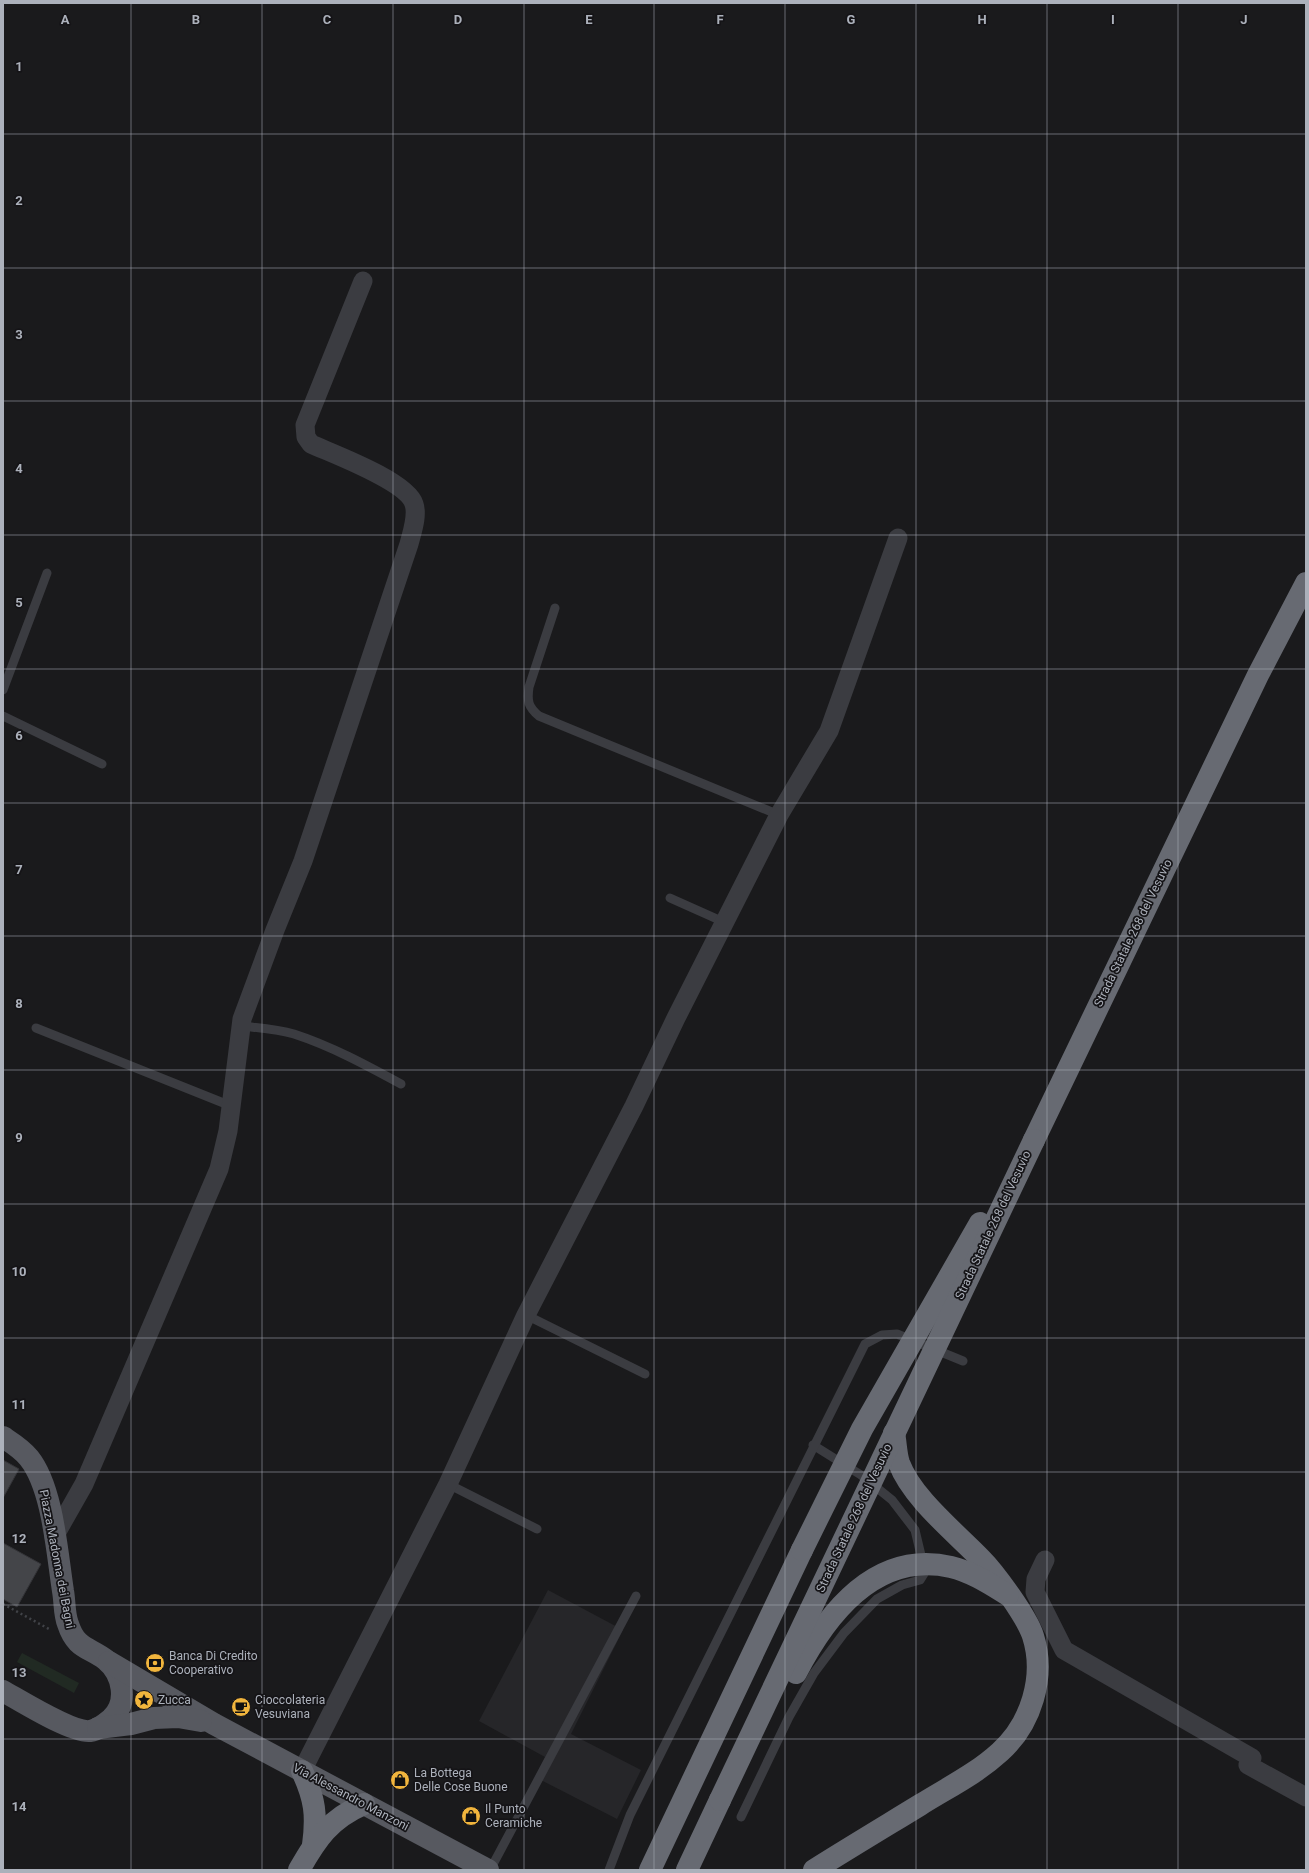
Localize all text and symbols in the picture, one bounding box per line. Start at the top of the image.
text: A [61,12,70,27]
text: B [192,12,200,27]
text: C [323,12,332,27]
text: D [454,12,462,27]
text: E [585,12,593,27]
text: F [716,12,724,27]
text: G [847,12,856,27]
text: H [977,12,987,27]
text: I [1111,12,1115,27]
text: J [1240,12,1248,27]
text: 1 [15,59,23,74]
text: 2 [15,193,23,208]
text: 3 [15,327,23,342]
text: 4 [15,461,23,476]
text: 5 [15,595,23,610]
text: 6 [15,728,23,743]
street label: Strada Statale 268 del Vesuvio [1091,857,1175,1009]
text: 7 [15,862,23,877]
text: 8 [15,996,23,1011]
text: 9 [15,1130,23,1145]
street label: Strada Statale 268 del Vesuvio [952,1148,1034,1302]
text: 10 [12,1264,26,1279]
text: 11 [12,1397,26,1412]
street label: Strada Statale 268 del Vesuvio [813,1441,895,1595]
street label: Piazza Madonna dei Bagni [37,1488,77,1630]
text: 12 [12,1531,26,1546]
place label: Banca Di Credito Cooperativo [169,1649,258,1677]
bank icon: Banca Di Credito Cooperativo [144,1652,166,1674]
text: 13 [12,1665,26,1680]
place icon: Zucca [133,1689,155,1711]
place label: Zucca [158,1693,191,1707]
place label: Cioccolateria Vesuviana [255,1693,325,1721]
cafe icon: Cioccolateria Vesuviana [230,1696,252,1718]
street label: Via Alessandro Manzoni [291,1761,411,1834]
place label: La Bottega Delle Cose Buone [414,1766,508,1794]
shop icon: La Bottega Delle Cose Buone [389,1769,411,1791]
text: 14 [12,1799,27,1814]
place label: Il Punto Ceramiche [485,1802,542,1830]
shop icon: Il Punto Ceramiche [460,1805,482,1827]

